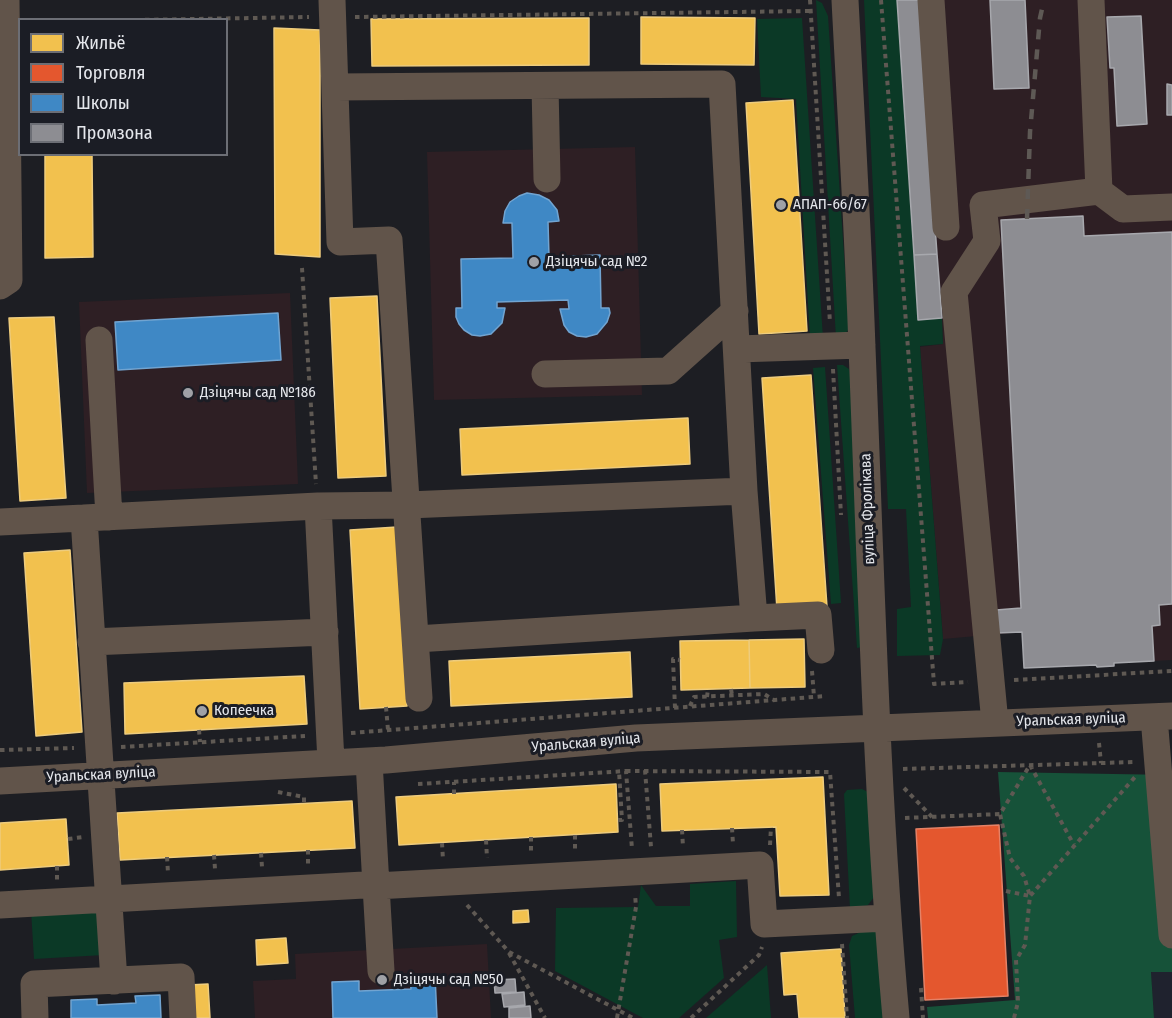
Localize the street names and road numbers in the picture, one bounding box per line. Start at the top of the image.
street label: вуліца Фролікава [857,453,879,565]
street label: Уральская вуліца [1016,709,1126,731]
street label: Уральская вуліца [531,729,641,757]
street label: Уральская вуліца [46,763,156,787]

